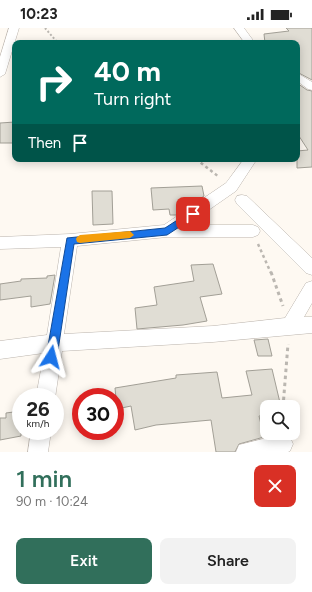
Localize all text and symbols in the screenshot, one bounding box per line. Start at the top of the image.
text: 10:23 [20,5,58,23]
text: 40 m [94,54,161,88]
icon: right [28,56,80,108]
text: Turn right [94,88,171,110]
icon: arrive [69,132,91,154]
text: Then [28,134,61,152]
pin [176,197,210,231]
icon: arrive [182,203,204,225]
position arrow [30,336,72,378]
speed limit sign: 30 [72,388,124,440]
text: 26 [26,397,50,421]
map controls [260,400,300,440]
button: search [260,400,300,440]
text: km/h [27,417,49,430]
text: 1 min [16,464,72,493]
button: close [254,465,296,507]
text: 90 m · 10:24 [16,494,88,509]
button: Exit [16,538,152,584]
button: Share [160,538,296,584]

